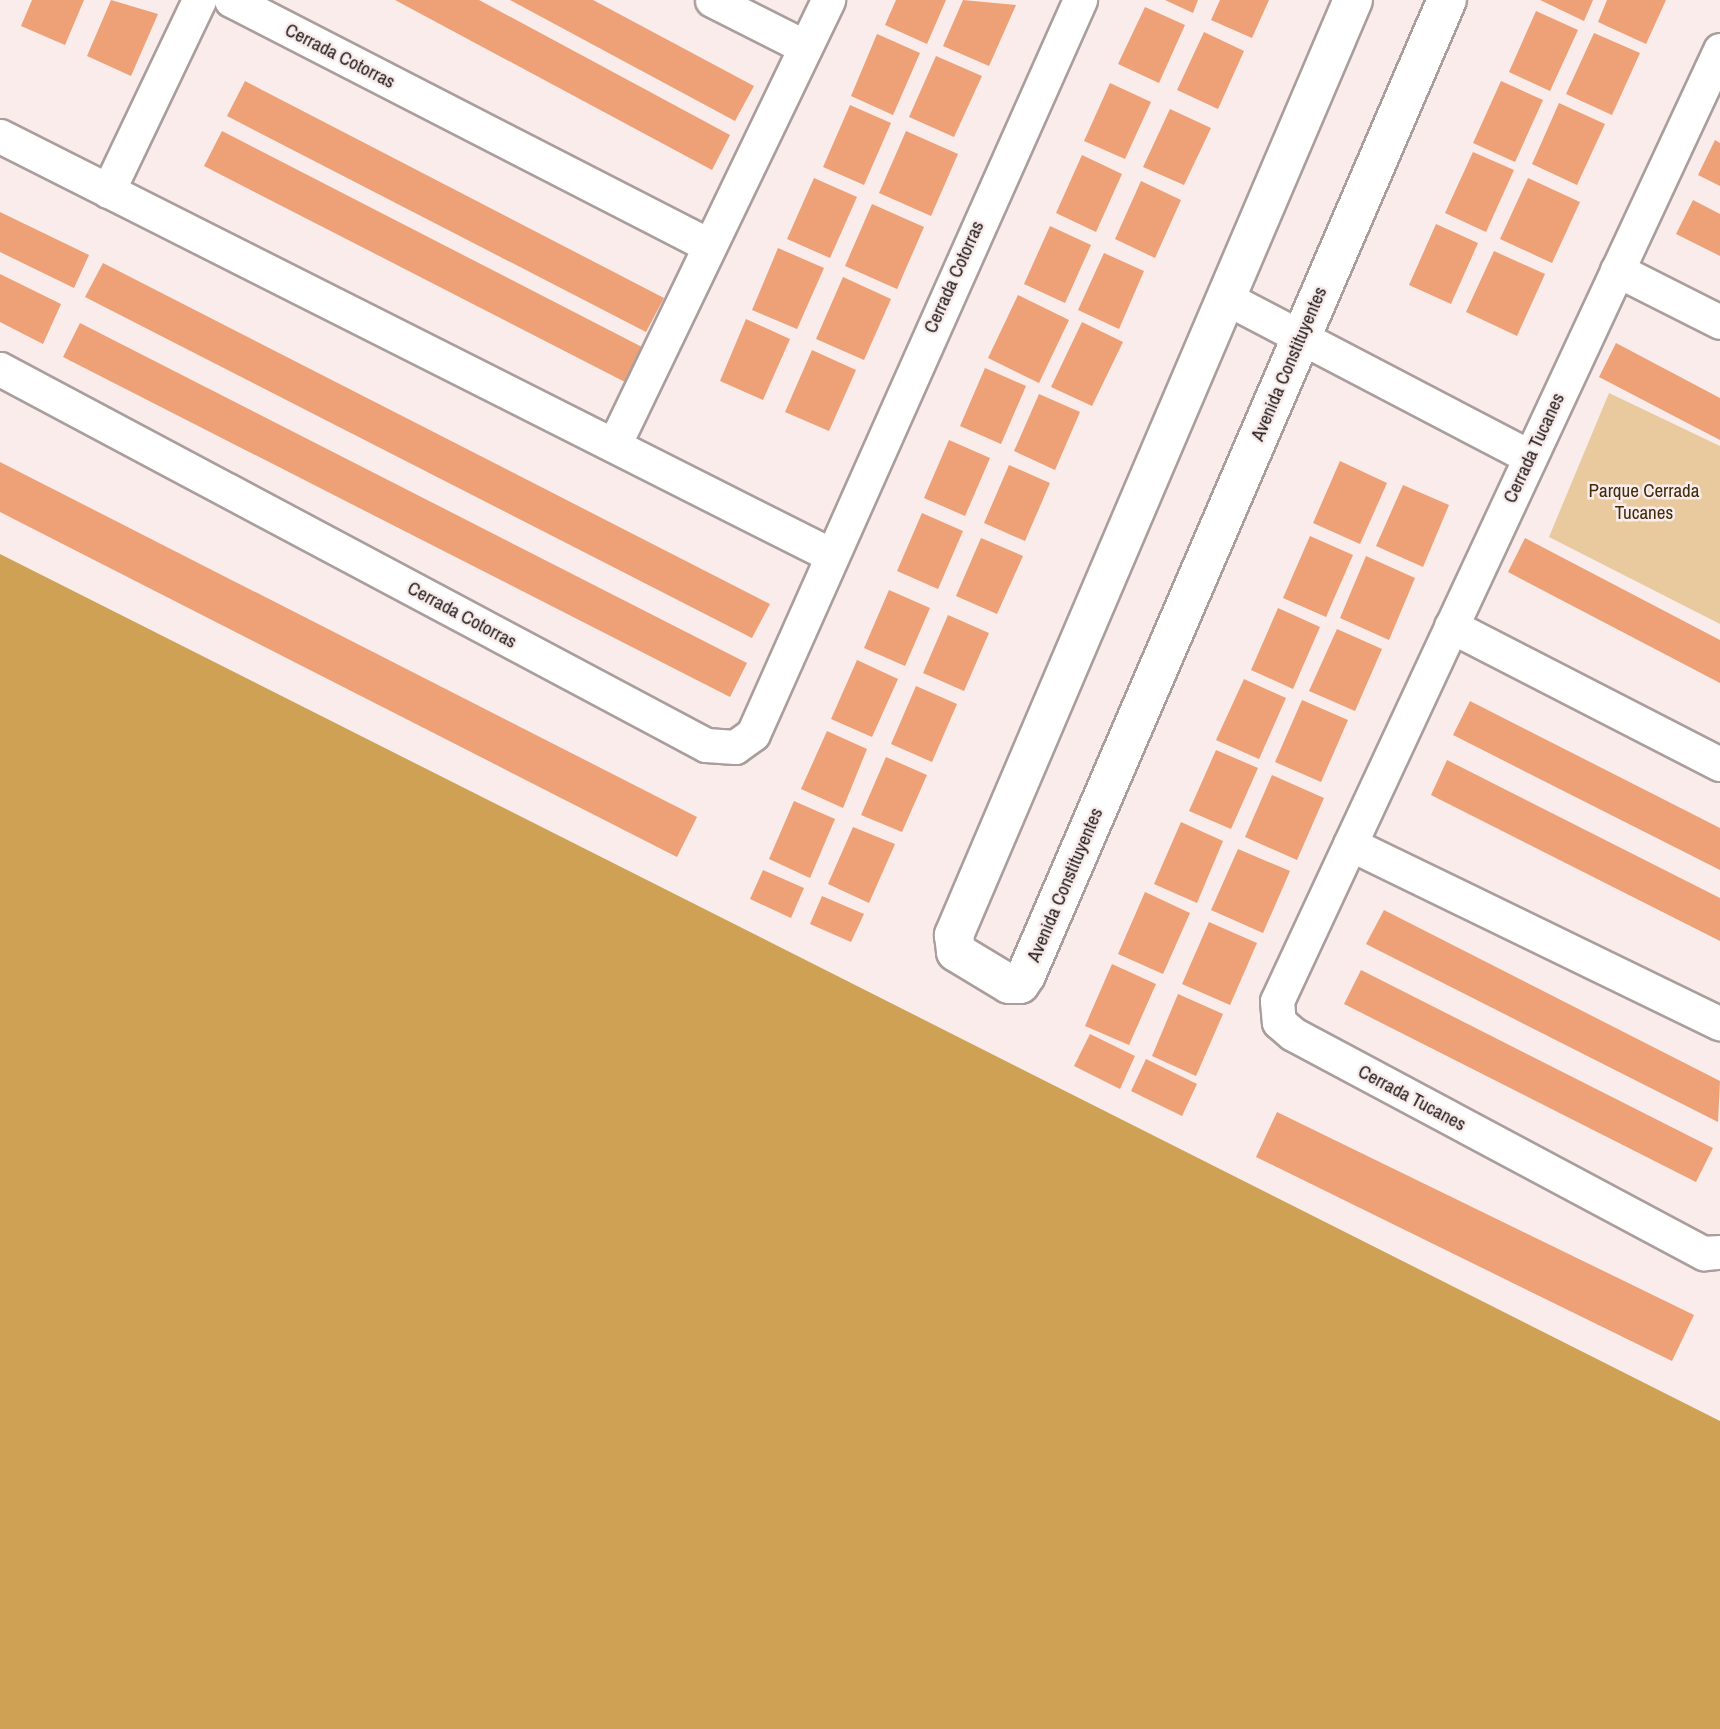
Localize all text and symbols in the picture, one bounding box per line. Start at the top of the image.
street label: Cerrada Cotorras [281,19,399,93]
street label: Cerrada Cotorras [919,217,989,337]
street label: Avenida Constituyentes [1246,284,1332,444]
street label: Cerrada Tucanes [1499,389,1569,507]
park label: Parque Cerrada Tucanes [1589,480,1699,524]
street label: Cerrada Cotorras [404,577,520,653]
street label: Avenida Constituyentes [1022,805,1108,965]
street label: Cerrada Tucanes [1354,1060,1470,1136]

